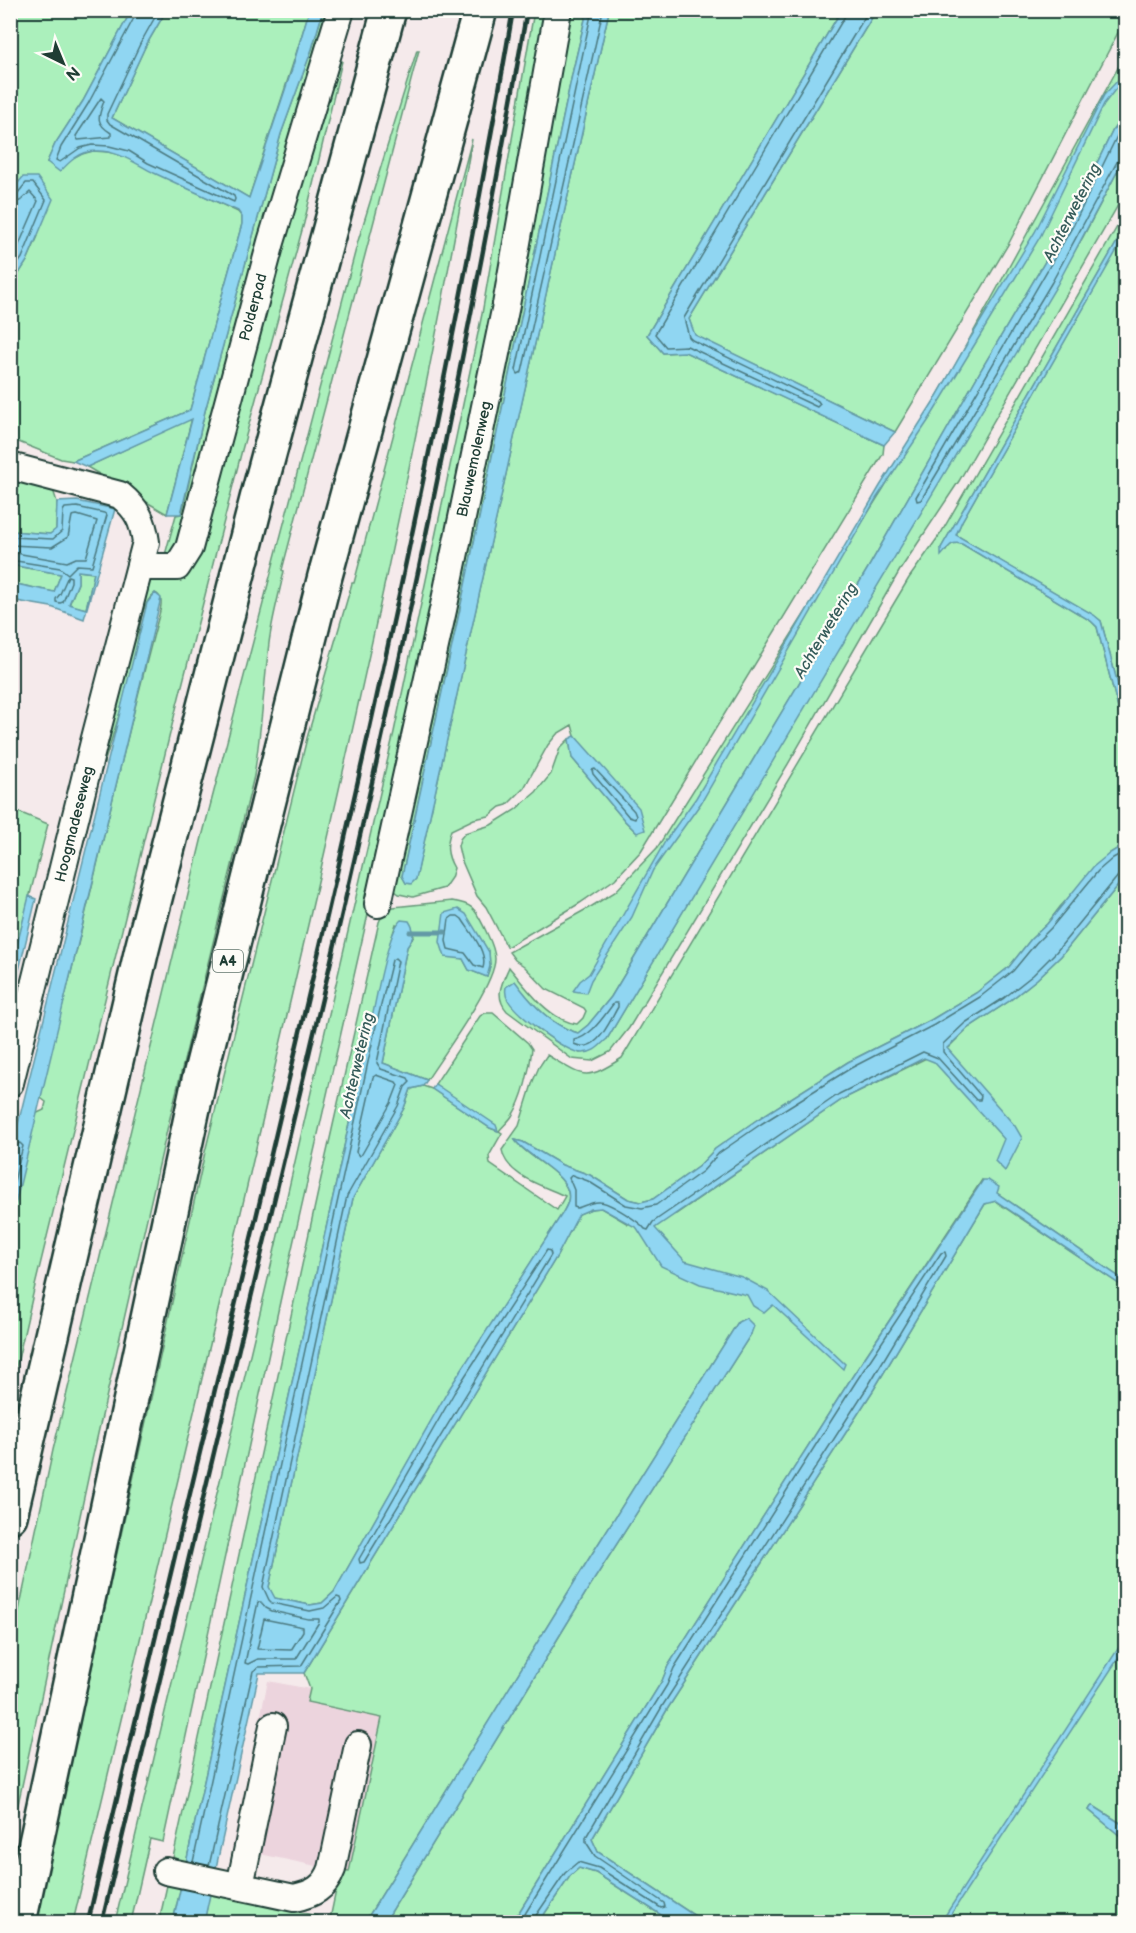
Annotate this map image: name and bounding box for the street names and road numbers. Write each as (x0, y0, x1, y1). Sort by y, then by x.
street label: Polderpad (235, 271, 272, 343)
street label: Blauwemolenweg (453, 399, 496, 519)
street label: Hoogmadeseweg (51, 764, 98, 884)
road number: A4 (213, 950, 243, 972)

